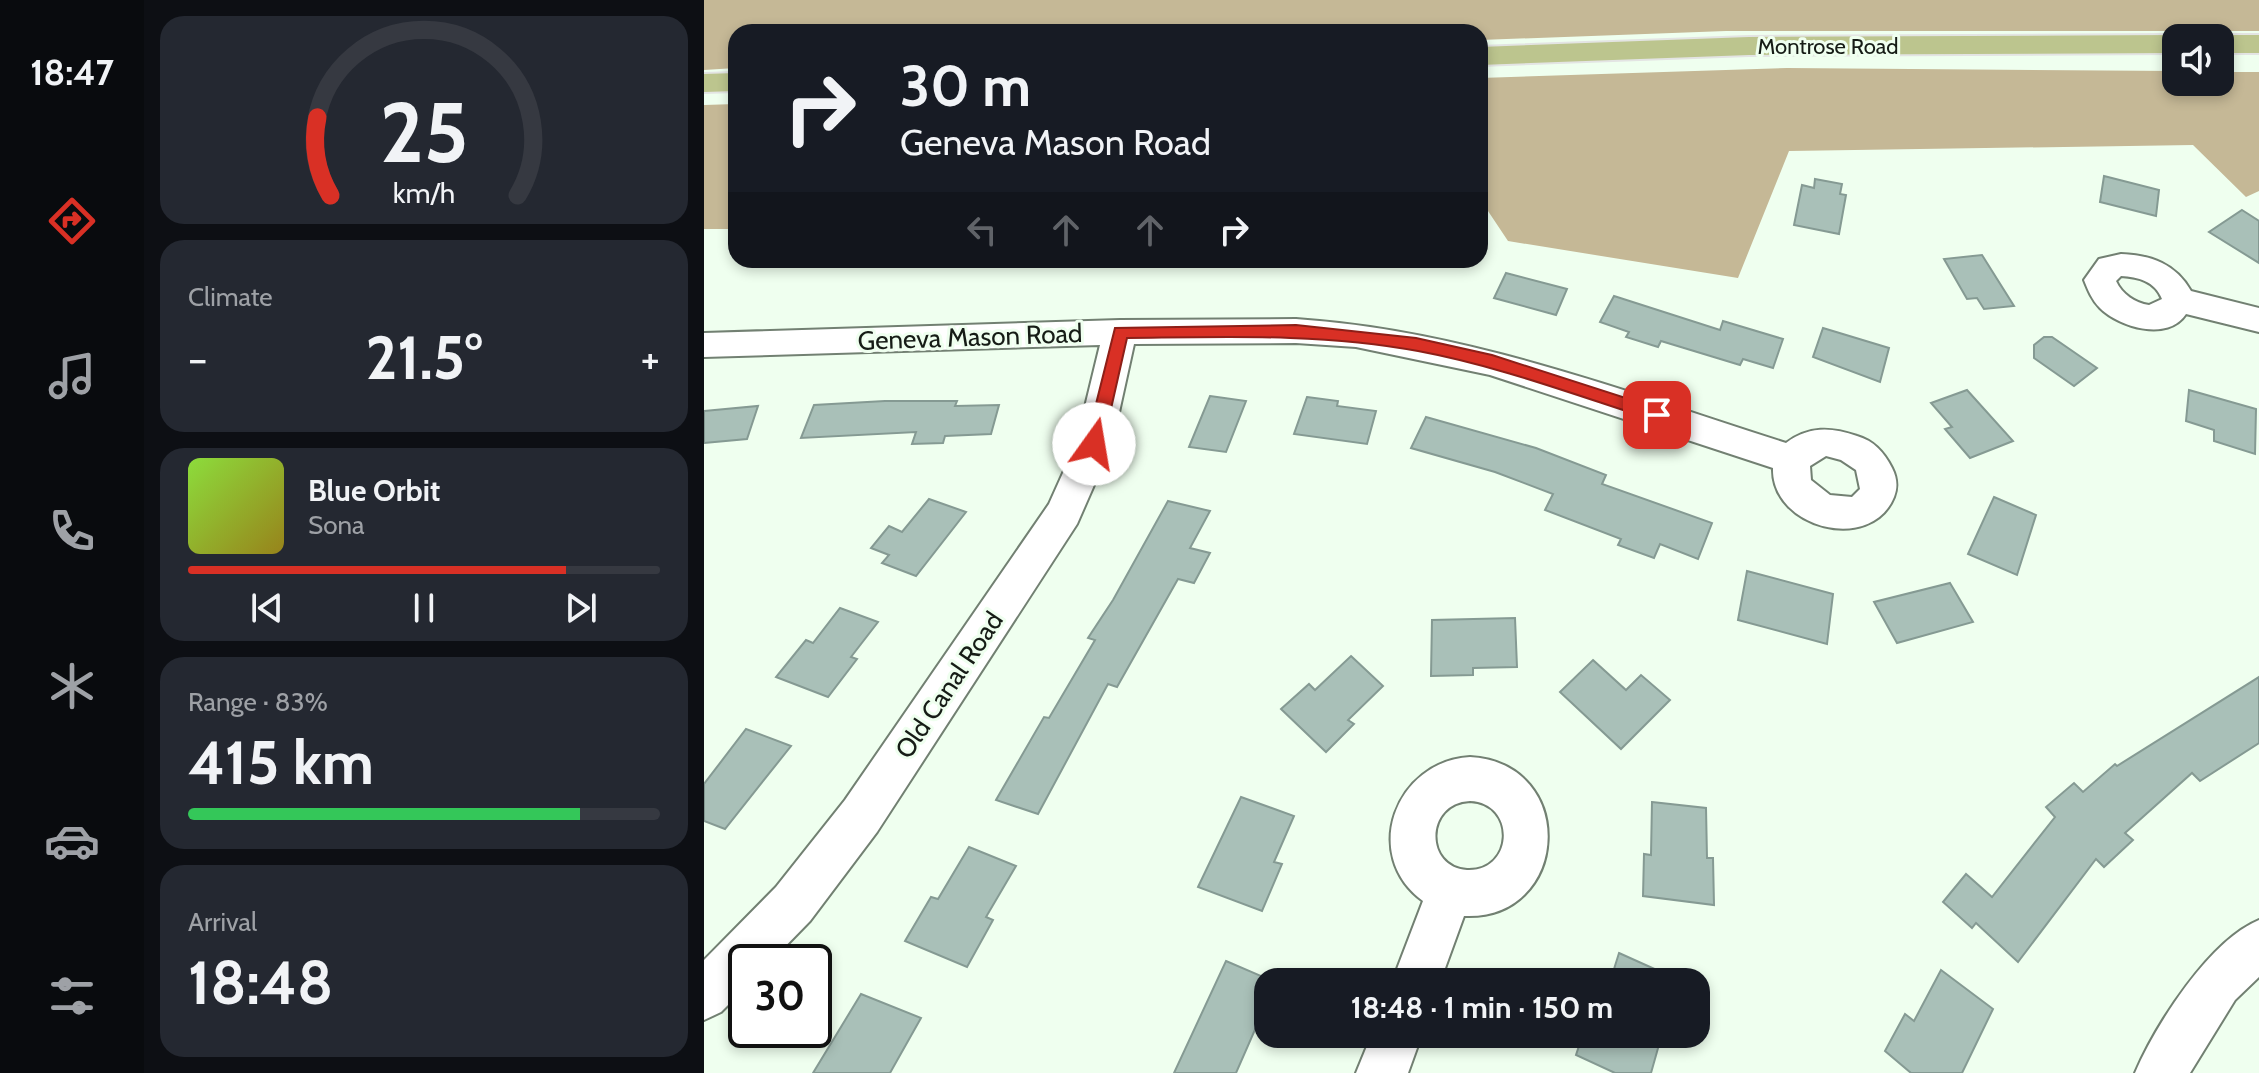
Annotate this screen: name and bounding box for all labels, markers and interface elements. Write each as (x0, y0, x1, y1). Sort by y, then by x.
map controls (2162, 24, 2234, 96)
button: sound (2162, 24, 2234, 96)
street label: Montrose Road (1757, 33, 1899, 60)
text: 18:47 (30, 50, 114, 94)
text: 30 m (900, 52, 1031, 120)
icon: right (768, 56, 872, 160)
text: 25 (380, 82, 468, 183)
text: Geneva Mason Road (900, 120, 1211, 164)
text: km/h (393, 175, 455, 210)
icon: directions (44, 193, 100, 249)
icon: left (960, 208, 1004, 252)
icon: ahead (1044, 208, 1088, 252)
icon: ahead (1128, 208, 1172, 252)
icon: right (1212, 208, 1256, 252)
text: Climate (188, 281, 273, 313)
street label: Geneva Mason Road (857, 317, 1083, 357)
text: 21.5° (366, 321, 482, 394)
text: − (188, 332, 207, 385)
text: + (641, 332, 660, 385)
icon: music (44, 348, 100, 404)
pin (1623, 381, 1691, 449)
icon: arrive (1635, 393, 1679, 437)
position arrow (1052, 402, 1136, 486)
text: Blue Orbit (308, 472, 440, 509)
icon: phone (44, 503, 100, 559)
text: Sona (308, 509, 365, 541)
icon: previous (245, 586, 289, 630)
icon: pause (402, 586, 446, 630)
icon: next (559, 586, 603, 630)
street label: Old Canal Road (888, 606, 1010, 764)
icon: climate (44, 658, 100, 714)
text: Range · 83% (188, 686, 328, 718)
text: 415 km (188, 726, 374, 799)
icon: car (44, 813, 100, 869)
text: Arrival (188, 906, 257, 938)
speed limit sign: 30 (728, 944, 832, 1048)
text: 18:48 (188, 946, 333, 1019)
icon: filters (44, 968, 100, 1024)
text: 18:48 · 1 min · 150 m (1351, 989, 1613, 1026)

